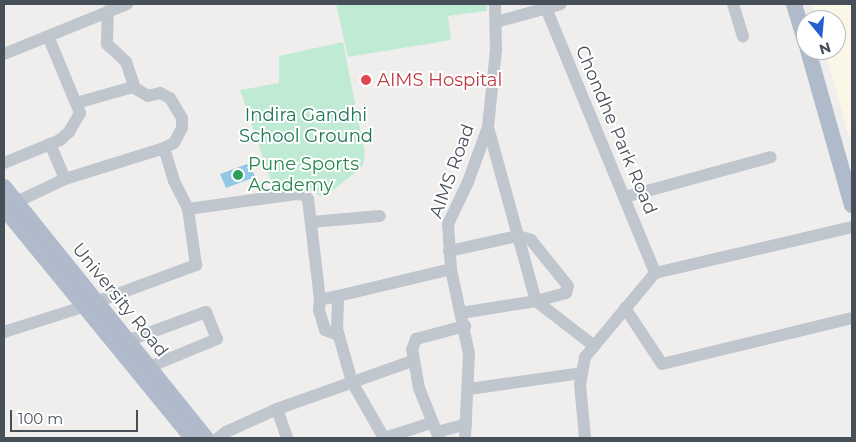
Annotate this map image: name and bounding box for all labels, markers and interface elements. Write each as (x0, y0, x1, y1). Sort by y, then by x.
north arrow (796, 10, 846, 60)
text: N (817, 38, 833, 59)
street label: Chondhe Park Road (571, 42, 661, 218)
place label: AIMS Hospital (377, 69, 502, 91)
marker: AIMS Hospital (359, 73, 373, 87)
park label: Indira Gandhi School Ground (239, 105, 373, 148)
street label: AIMS Road (425, 121, 479, 221)
place label: Pune Sports Academy (248, 154, 359, 196)
marker: Pune Sports Academy (232, 169, 244, 181)
street label: University Road (67, 239, 173, 361)
scale bar (12, 400, 140, 432)
text: 100 m (18, 409, 63, 428)

